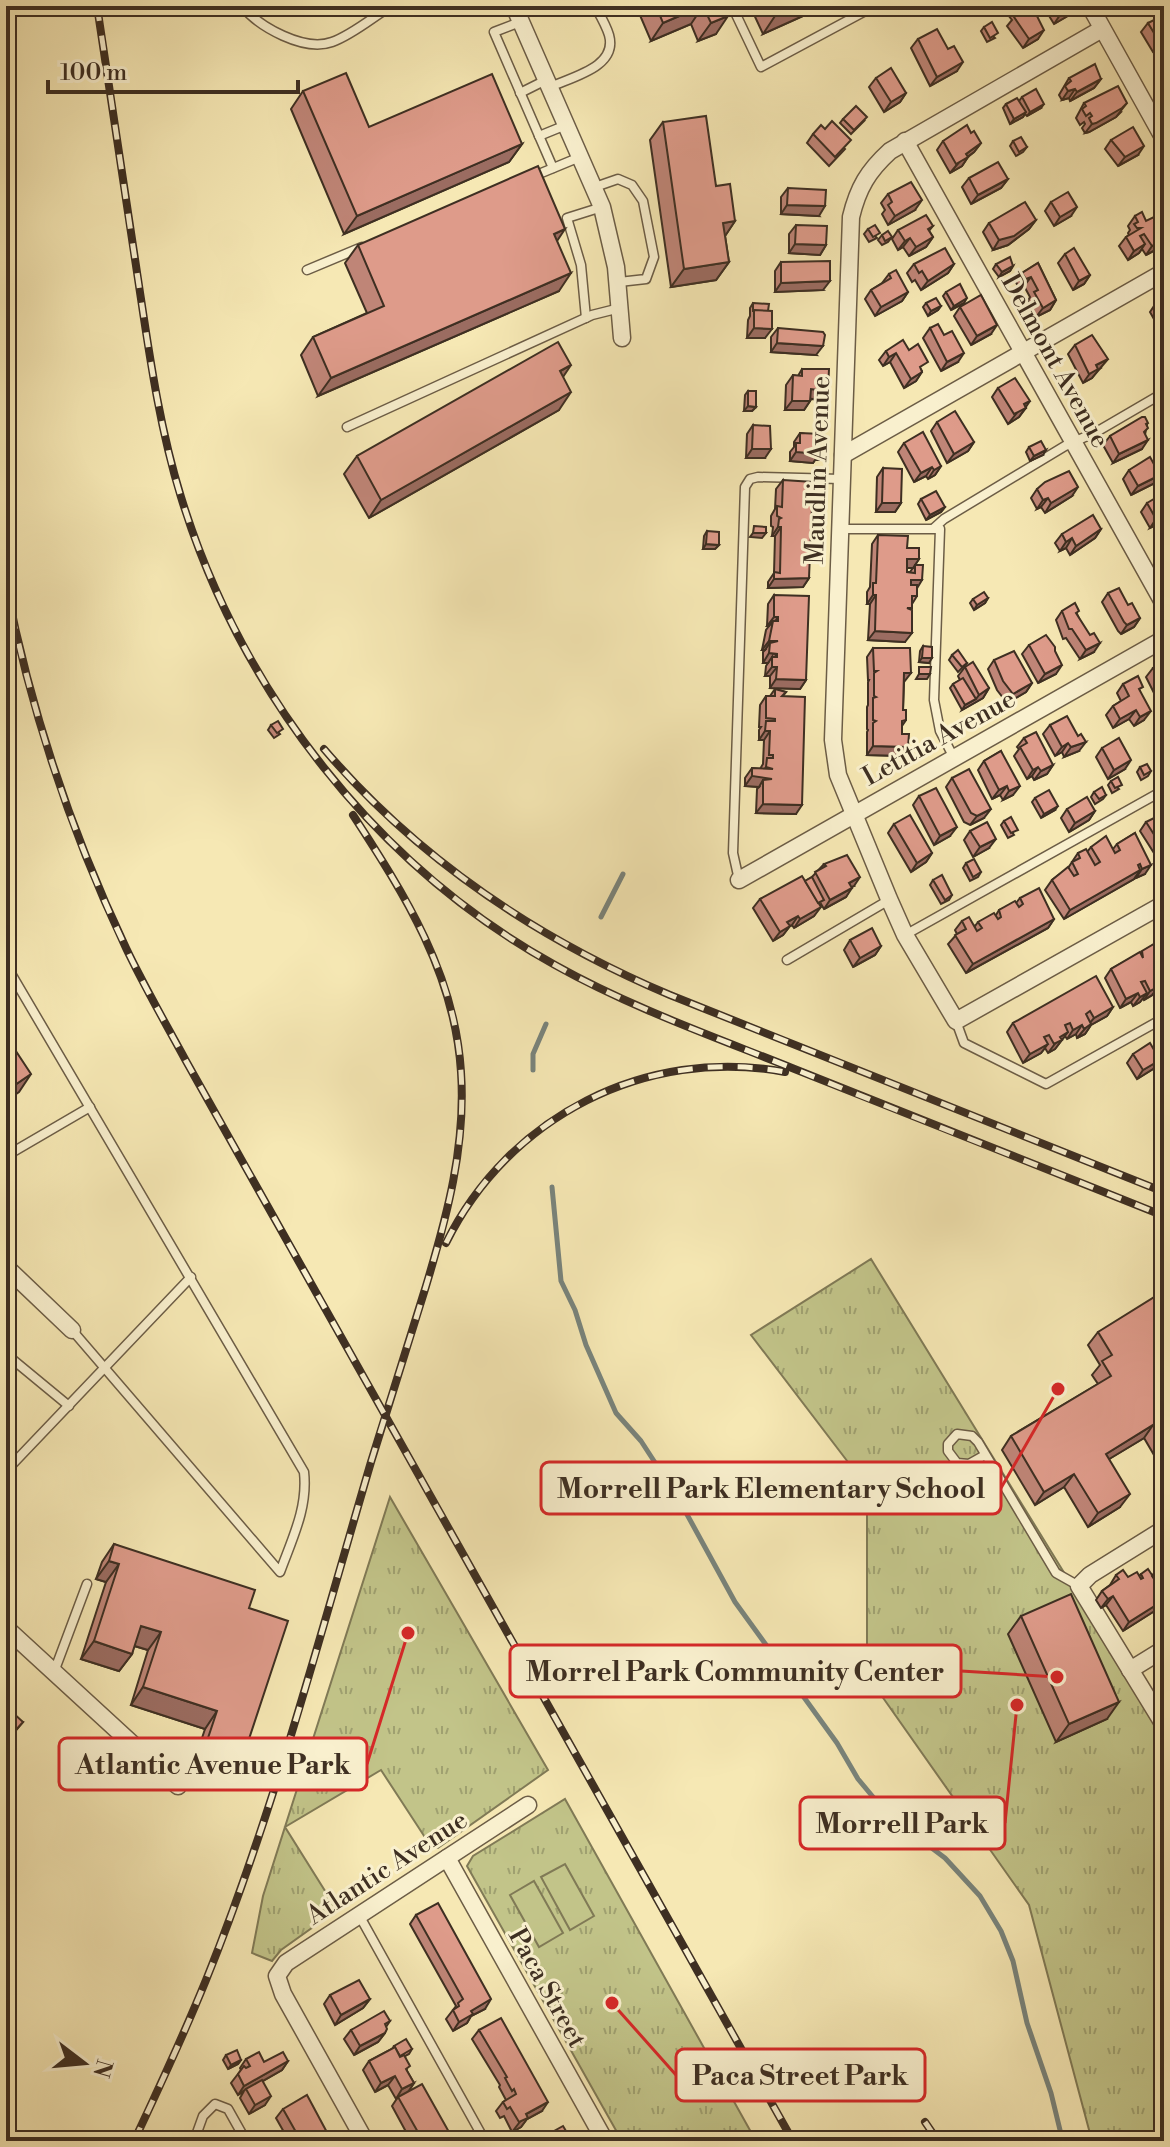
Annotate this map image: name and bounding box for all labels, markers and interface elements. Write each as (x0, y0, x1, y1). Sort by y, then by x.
scale bar (48, 44, 298, 94)
text: 100 m (60, 58, 127, 88)
street label: Delmont Avenue (994, 268, 1116, 454)
street label: Maudlin Avenue (799, 375, 837, 565)
street label: Letitia Avenue (857, 683, 1021, 793)
callout: Morrell Park Elementary School (541, 1462, 1001, 1514)
text: Morrell Park Elementary School (557, 1472, 985, 1507)
callout: Morrel Park Community Center (510, 1645, 961, 1697)
text: Morrel Park Community Center (526, 1655, 944, 1690)
callout: Atlantic Avenue Park (59, 1738, 367, 1790)
text: Atlantic Avenue Park (74, 1748, 352, 1783)
callout: Morrell Park (800, 1797, 1005, 1849)
street label: Atlantic Avenue (300, 1804, 474, 1933)
text: Morrell Park (815, 1807, 989, 1842)
street label: Paca Street (501, 1923, 593, 2053)
north arrow (44, 2023, 124, 2103)
callout: Paca Street Park (676, 2049, 925, 2101)
text: N (86, 2056, 117, 2081)
text: Paca Street Park (692, 2059, 909, 2094)

